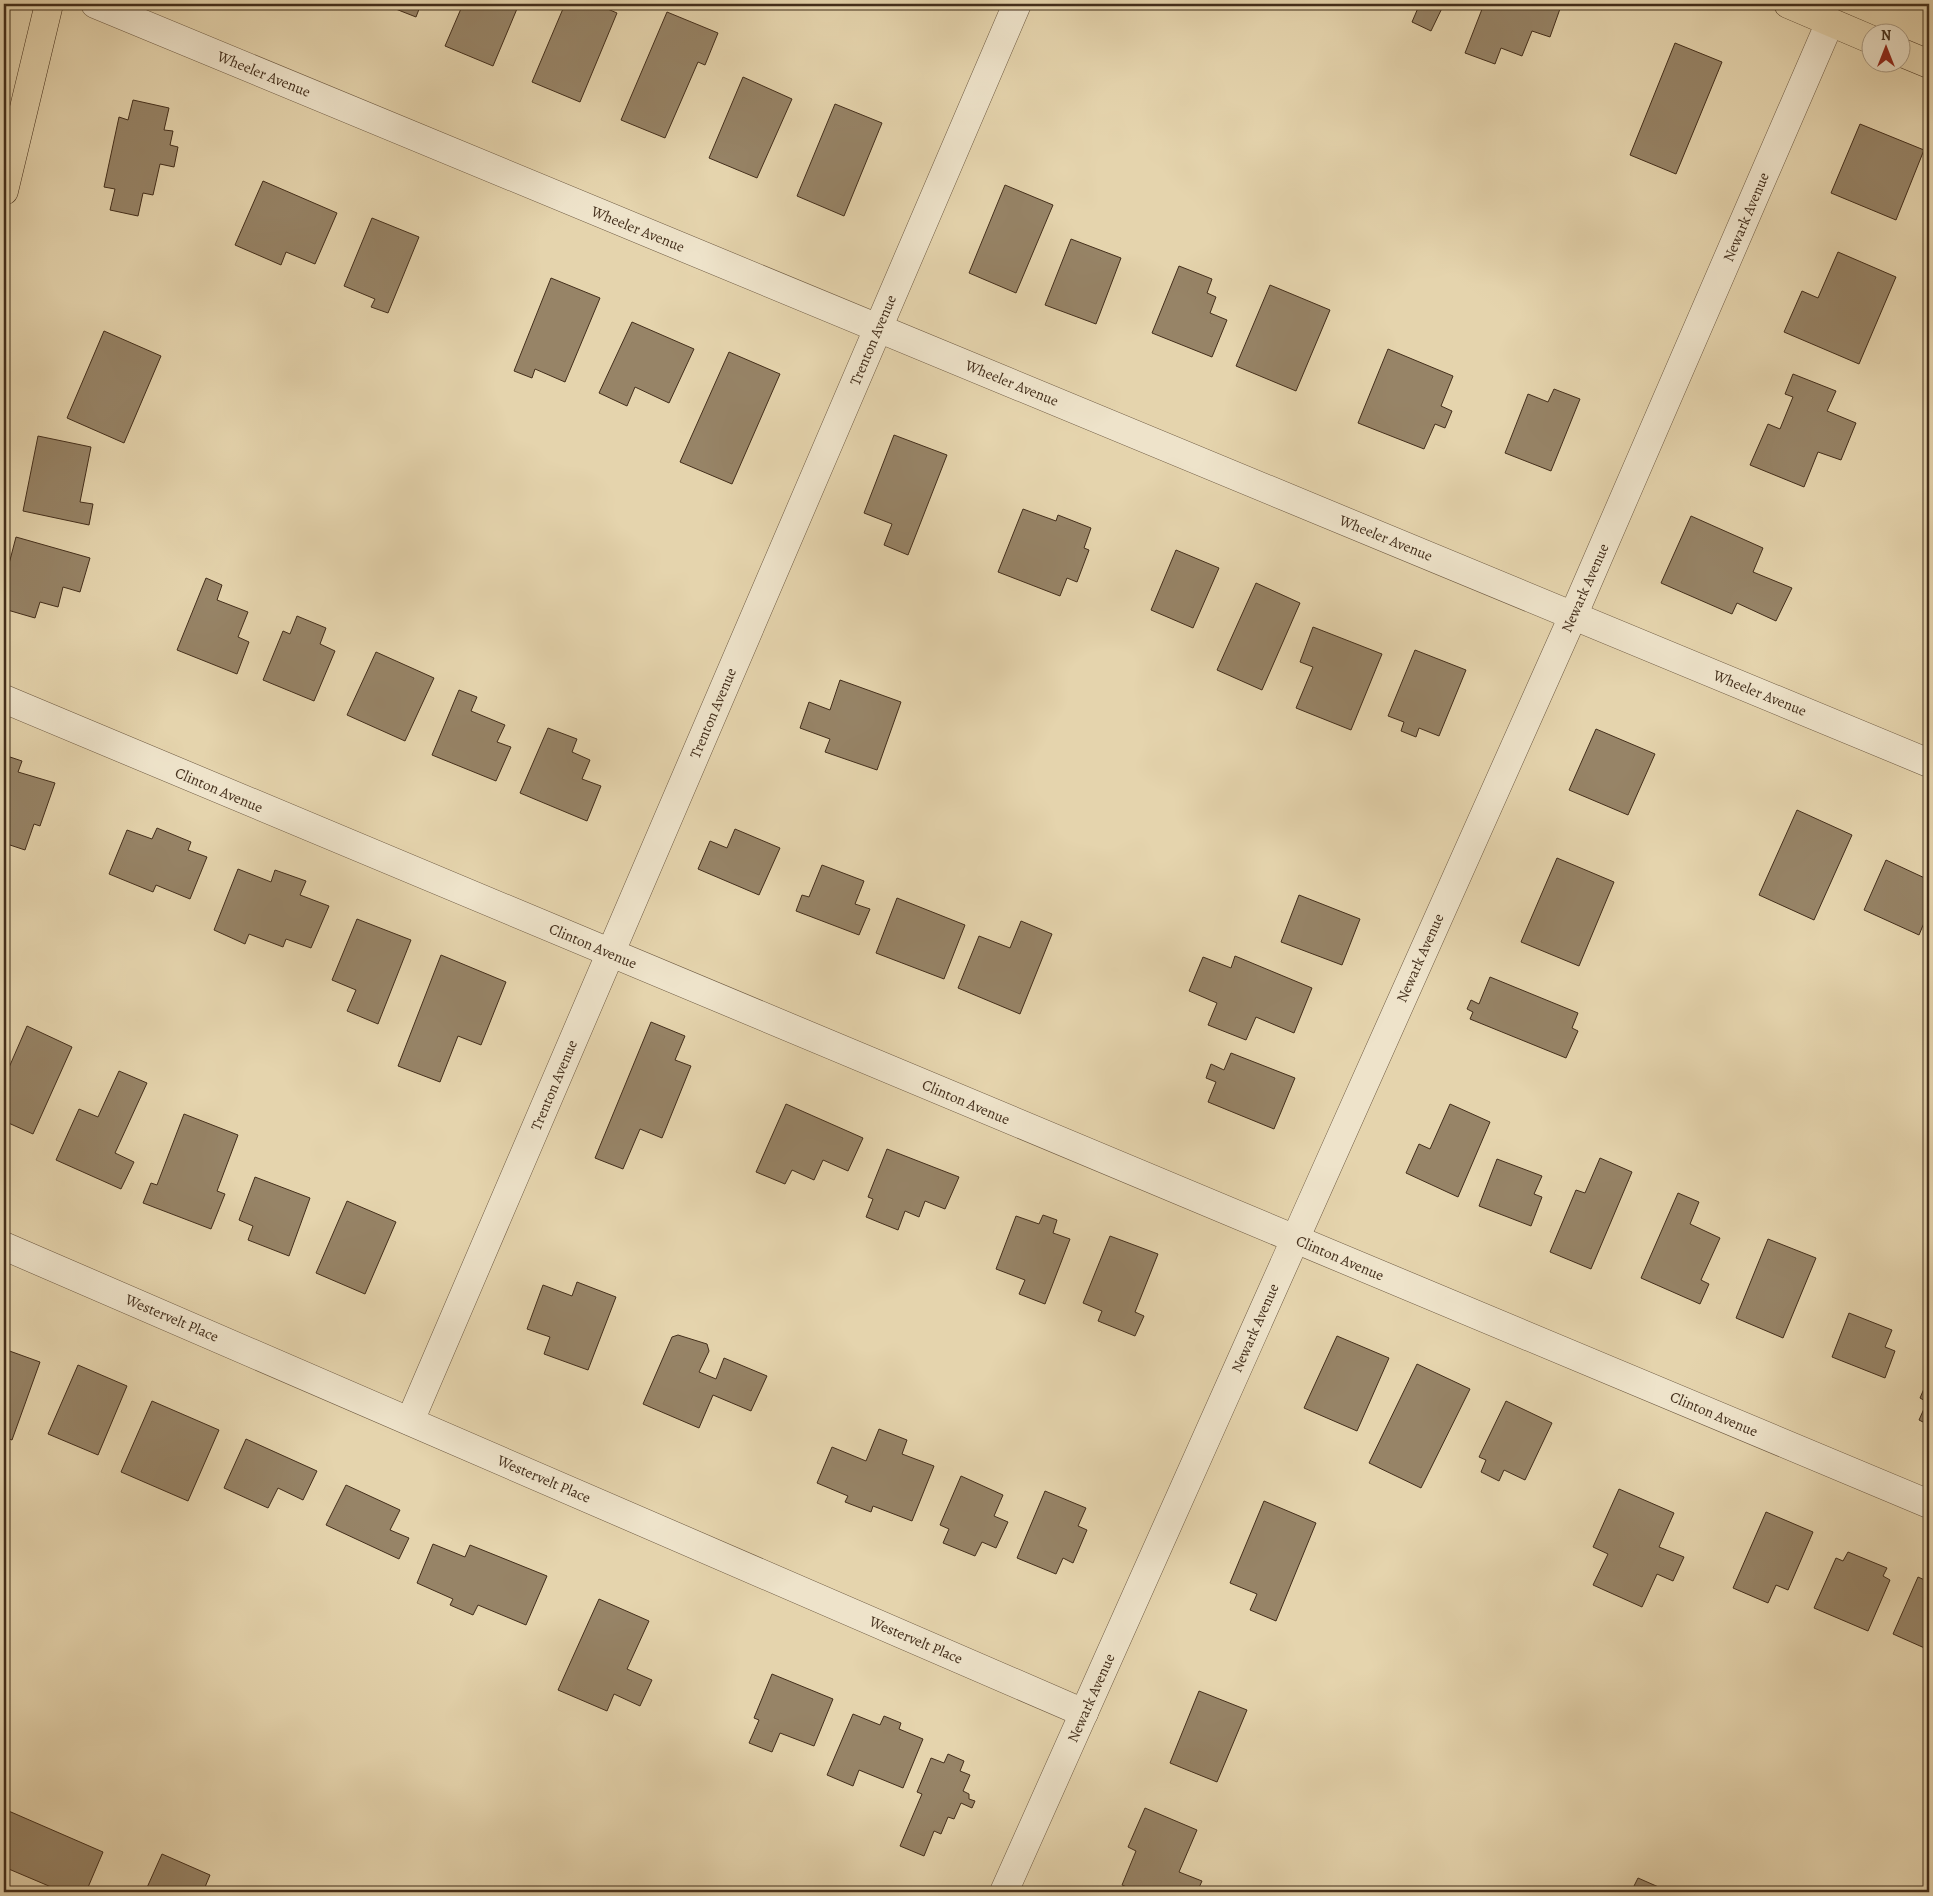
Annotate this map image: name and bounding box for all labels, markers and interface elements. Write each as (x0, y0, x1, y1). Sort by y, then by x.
north arrow (1860, 22, 1910, 72)
text: N (1881, 26, 1891, 45)
street label: Wheeler Avenue (213, 46, 314, 102)
street label: Newark Avenue (1718, 169, 1774, 265)
street label: Wheeler Avenue (587, 201, 688, 257)
street label: Trenton Avenue (845, 291, 901, 388)
street label: Wheeler Avenue (961, 355, 1062, 411)
street label: Wheeler Avenue (1335, 510, 1436, 566)
street label: Newark Avenue (1556, 540, 1614, 636)
street label: Trenton Avenue (685, 664, 741, 761)
street label: Wheeler Avenue (1709, 665, 1810, 721)
street label: Clinton Avenue (172, 762, 266, 818)
street label: Newark Avenue (1391, 910, 1449, 1006)
street label: Clinton Avenue (546, 918, 640, 974)
street label: Trenton Avenue (526, 1036, 582, 1133)
street label: Clinton Avenue (919, 1074, 1013, 1130)
street label: Clinton Avenue (1293, 1230, 1387, 1286)
street label: Newark Avenue (1226, 1280, 1284, 1376)
street label: Westervelt Place (121, 1289, 222, 1347)
street label: Clinton Avenue (1667, 1386, 1761, 1442)
street label: Westervelt Place (493, 1450, 594, 1508)
street label: Westervelt Place (865, 1611, 966, 1669)
street label: Newark Avenue (1062, 1650, 1120, 1746)

